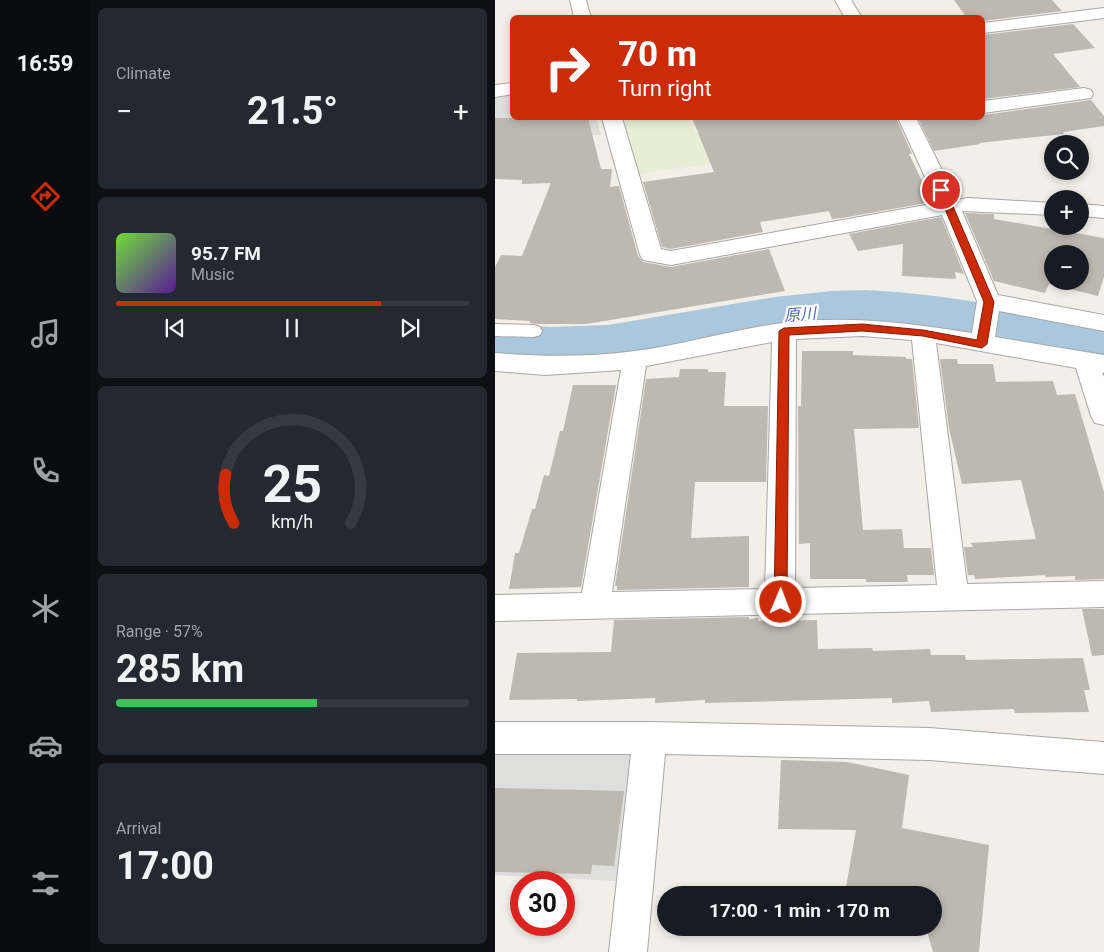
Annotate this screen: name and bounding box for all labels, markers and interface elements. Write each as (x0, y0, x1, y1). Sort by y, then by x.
text: 70 m (618, 34, 697, 75)
icon: right (535, 35, 600, 100)
text: 16:59 (17, 51, 73, 76)
text: Climate (116, 64, 171, 83)
text: Turn right (618, 76, 712, 101)
text: 21.5° (247, 89, 338, 133)
text: − (116, 95, 132, 128)
text: + (453, 95, 469, 128)
map controls (1044, 135, 1089, 290)
button: search (1044, 135, 1089, 180)
pin (920, 169, 962, 211)
icon: arrive (927, 176, 955, 204)
icon: directions (28, 179, 63, 214)
button: + (1044, 190, 1089, 235)
text: 95.7 FM (191, 242, 261, 265)
button: − (1044, 245, 1089, 290)
text: Music (191, 265, 234, 284)
water label: 原川 (783, 303, 819, 325)
icon: previous (161, 314, 189, 342)
icon: pause (278, 314, 306, 342)
icon: next (396, 314, 424, 342)
icon: music (28, 316, 63, 351)
icon: phone (28, 453, 63, 488)
text: 25 (263, 454, 322, 515)
text: km/h (272, 511, 313, 532)
position arrow (754, 575, 806, 627)
icon: climate (28, 591, 63, 626)
text: Range · 57% (116, 622, 203, 641)
text: 285 km (116, 647, 244, 691)
icon: car (28, 728, 63, 763)
text: Arrival (116, 819, 161, 838)
text: 17:00 (116, 844, 214, 888)
icon: filters (28, 866, 63, 901)
speed limit sign: 30 (510, 871, 575, 936)
text: 17:00 · 1 min · 170 m (709, 899, 890, 922)

